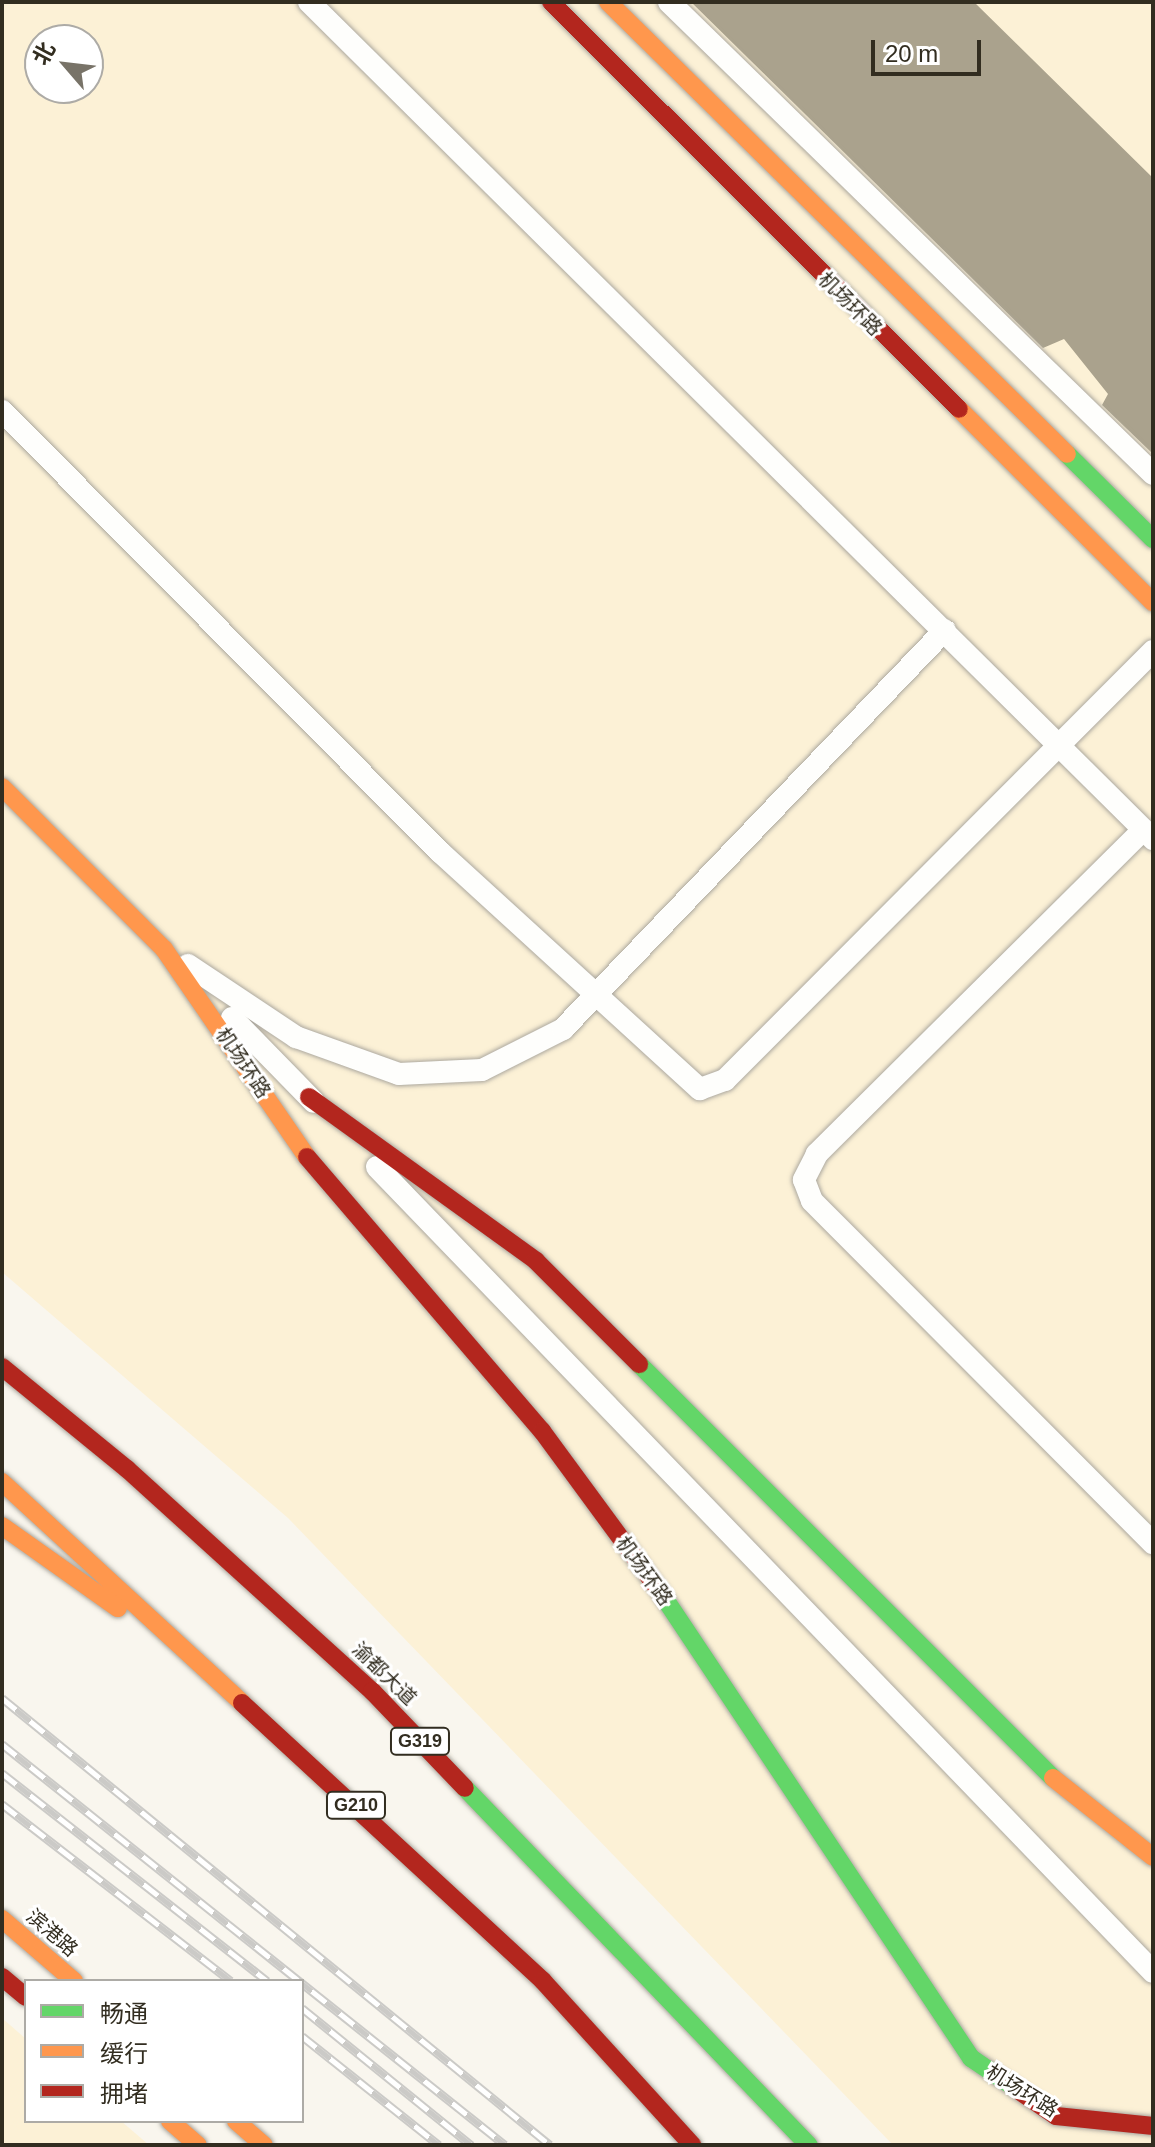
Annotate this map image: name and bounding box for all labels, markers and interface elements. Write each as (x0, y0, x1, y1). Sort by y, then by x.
north arrow (24, 24, 104, 104)
scale bar (875, 24, 985, 74)
text: 北 (28, 38, 60, 69)
text: 20 m (885, 40, 938, 67)
street label: 机场环路 (813, 267, 887, 341)
street label: 机场环路 (211, 1023, 275, 1103)
street label: 机场环路 (611, 1532, 677, 1610)
street label: 渝都大道 (347, 1638, 421, 1710)
road number: G319 (388, 1727, 452, 1755)
road number: G210 (324, 1791, 388, 1819)
street label: 滨港路 (21, 1904, 83, 1962)
legend (24, 1979, 304, 2123)
text: 畅通 (100, 2000, 148, 2027)
text: 缓行 (100, 2040, 148, 2067)
street label: 机场环路 (982, 2060, 1062, 2122)
text: 拥堵 (100, 2080, 148, 2107)

